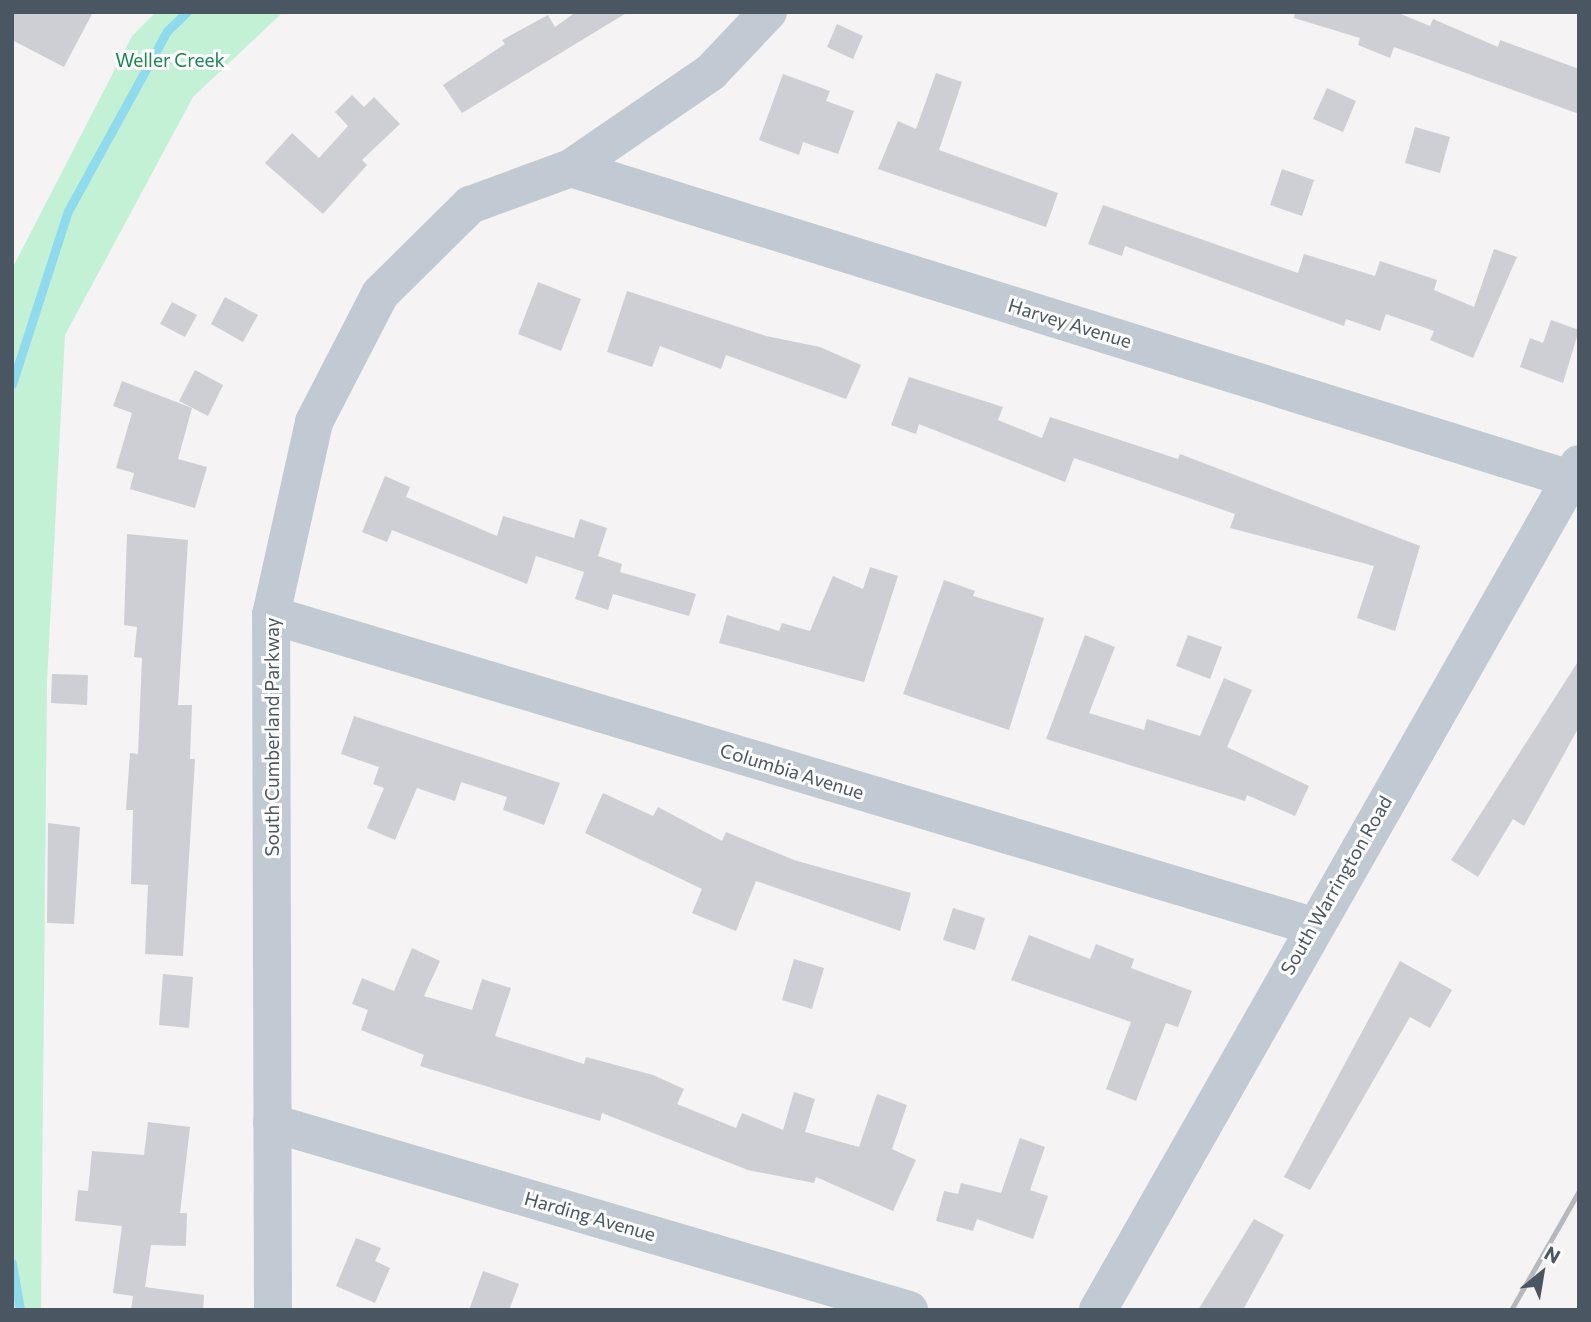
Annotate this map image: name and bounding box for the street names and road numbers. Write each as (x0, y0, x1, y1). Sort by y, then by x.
street label: Harvey Avenue (1006, 293, 1134, 353)
street label: South Cumberland Parkway (261, 617, 283, 857)
street label: Columbia Avenue (717, 738, 867, 804)
street label: South Warrington Road (1275, 791, 1397, 979)
street label: Harding Avenue (522, 1186, 658, 1246)

